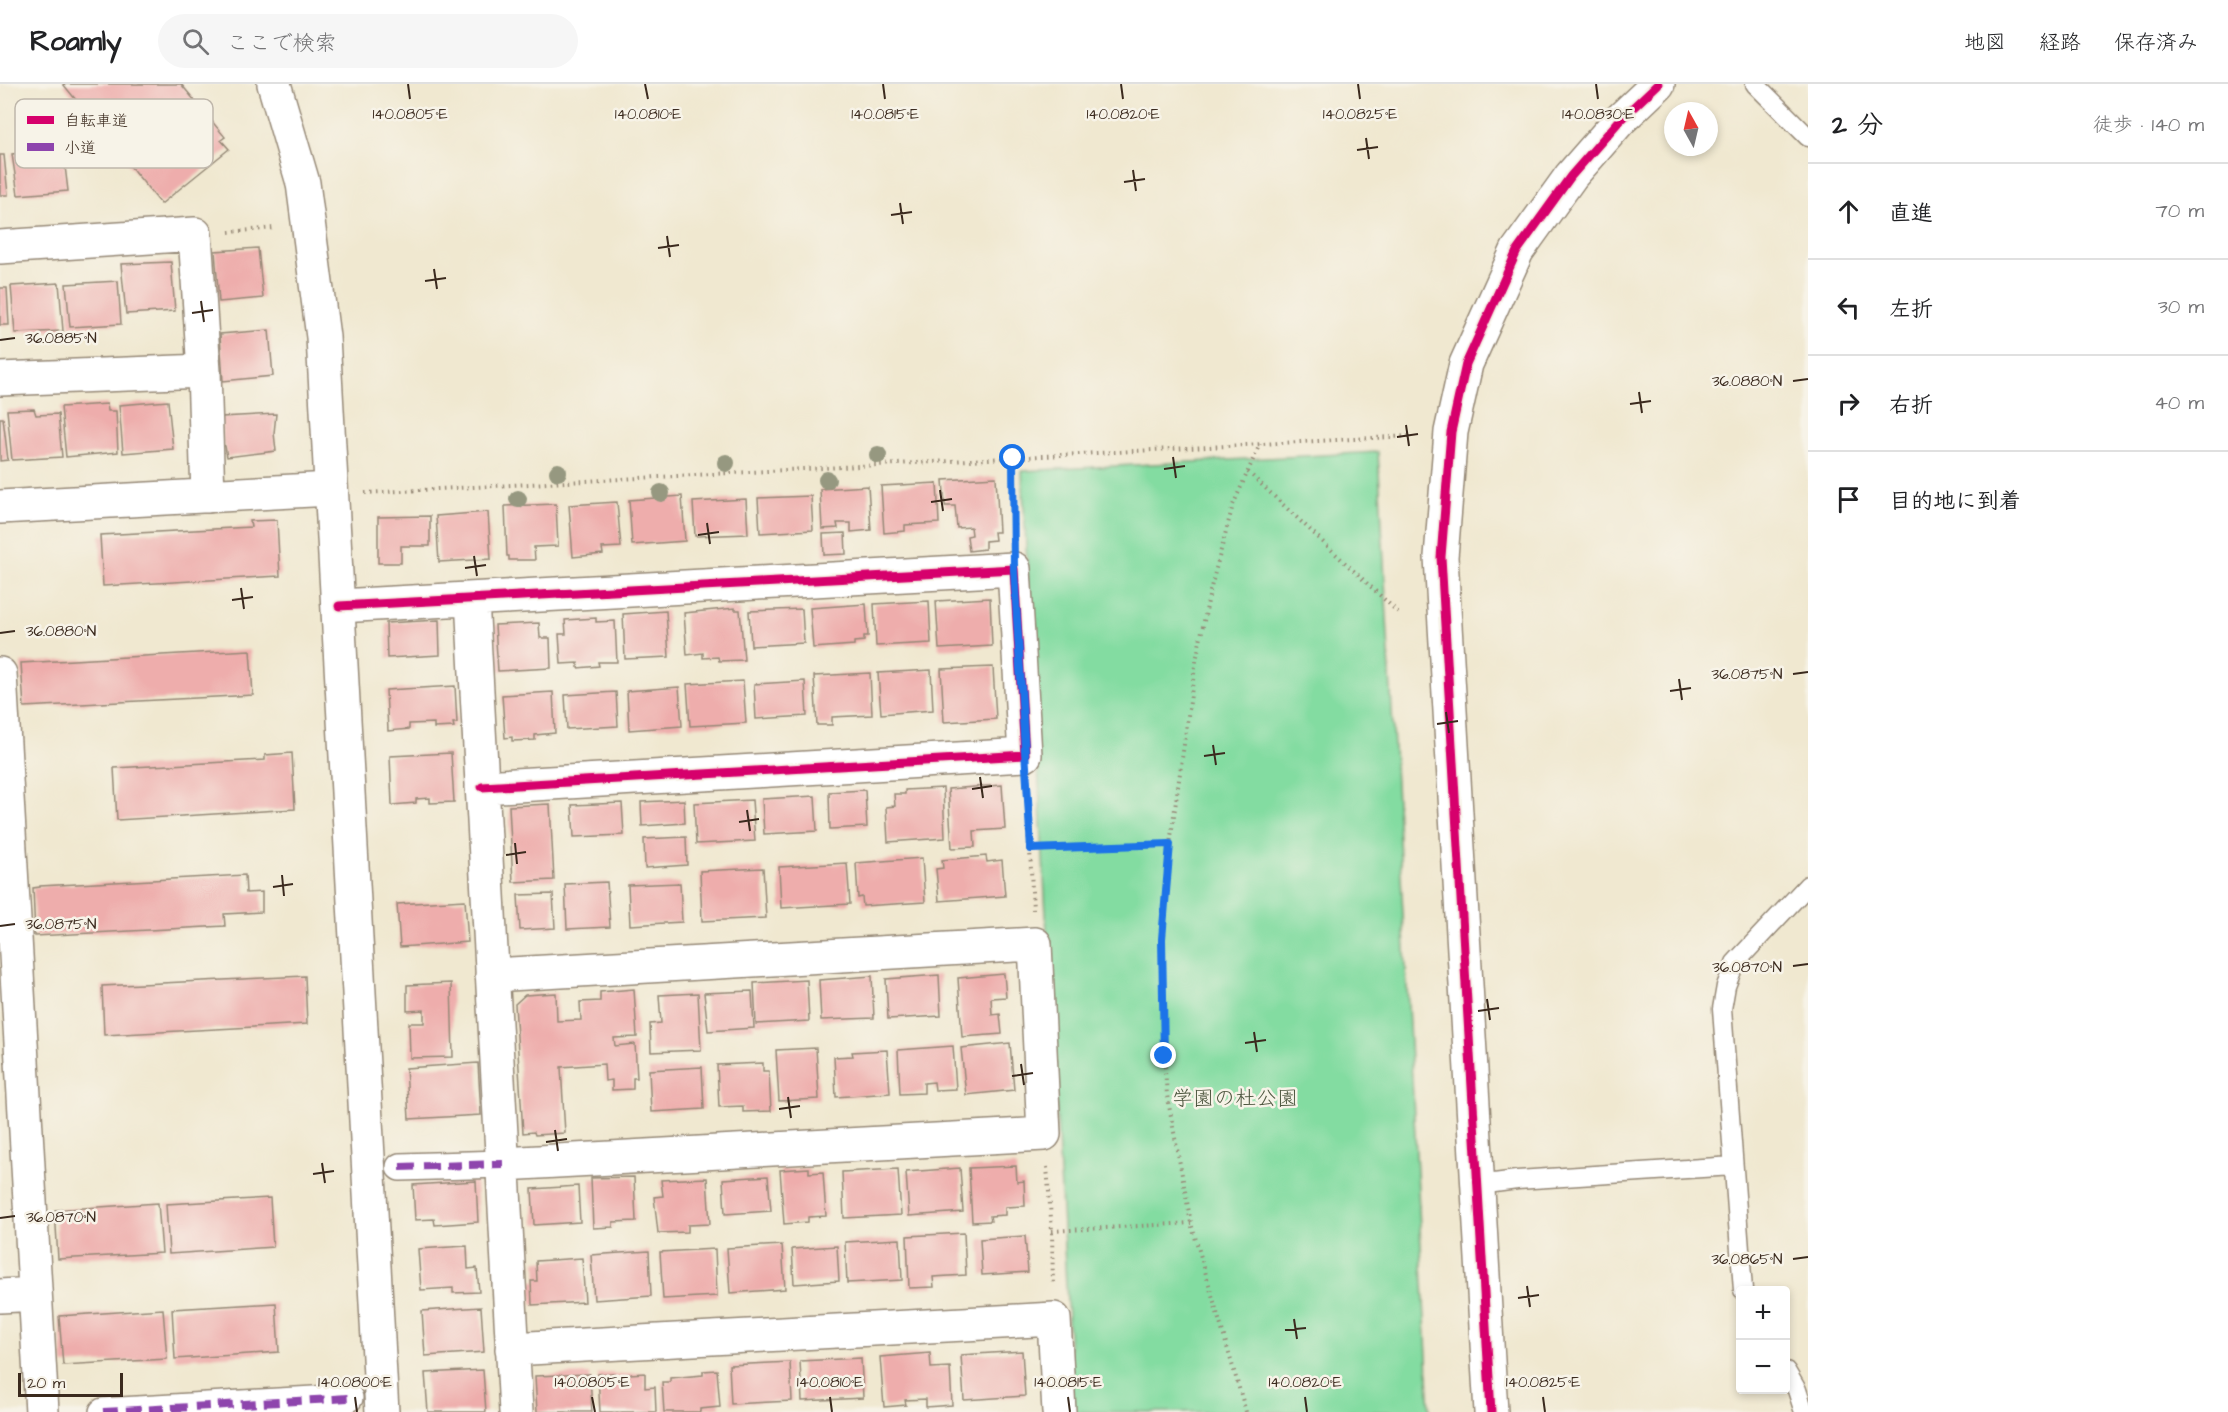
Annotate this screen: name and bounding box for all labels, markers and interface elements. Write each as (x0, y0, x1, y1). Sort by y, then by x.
search box (158, 14, 578, 68)
text: Roamly (30, 22, 122, 61)
icon: search (179, 25, 212, 58)
text: ここで検索 (227, 28, 337, 59)
text: 地図 (1964, 28, 2006, 57)
text: 経路 (2039, 28, 2081, 57)
text: 保存済み (2114, 28, 2198, 57)
legend (15, 99, 213, 168)
north arrow (1664, 102, 1718, 156)
text: 140.0805°E (372, 104, 448, 125)
text: 140.0810°E (615, 104, 681, 125)
text: 140.0815°E (851, 104, 919, 125)
text: 140.0820°E (1086, 104, 1160, 125)
text: 140.0825°E (1323, 104, 1397, 125)
text: 140.0830°E (1562, 104, 1634, 125)
text: 2 分 (1832, 107, 1883, 143)
text: 自転車道 (64, 110, 128, 132)
text: 徒歩 · 140 m (2093, 111, 2204, 139)
text: 小道 (64, 137, 96, 159)
icon: ahead (1832, 195, 1865, 228)
text: 70 m (2156, 197, 2204, 225)
text: 直進 (1889, 198, 1933, 229)
icon: left (1832, 291, 1865, 324)
text: 30 m (2158, 293, 2204, 321)
text: 左折 (1889, 294, 1933, 325)
text: 36.0885°N (25, 328, 97, 349)
text: 36.0880°N (1712, 371, 1782, 392)
icon: right (1832, 387, 1865, 420)
text: 40 m (2154, 389, 2204, 417)
text: 右折 (1889, 390, 1933, 421)
route start (999, 444, 1025, 470)
icon: arrive (1832, 483, 1865, 516)
text: 目的地に到着 (1889, 486, 2021, 517)
text: 36.0880°N (26, 621, 96, 642)
text: 36.0875°N (1712, 664, 1782, 685)
text: 36.0875°N (26, 914, 96, 935)
text: 36.0870°N (1712, 957, 1782, 978)
route end (1150, 1042, 1176, 1068)
park label: 学園の杜公園 (1172, 1084, 1298, 1113)
text: 36.0870°N (26, 1207, 96, 1228)
text: 36.0865°N (1711, 1249, 1783, 1270)
map controls (1736, 1286, 1790, 1394)
button: + (1736, 1286, 1790, 1340)
button: − (1736, 1340, 1790, 1394)
scale bar (18, 1370, 123, 1398)
text: 20 m (27, 1372, 65, 1394)
text: 140.0800°E (318, 1372, 392, 1393)
text: 140.0805°E (554, 1372, 630, 1393)
text: 140.0810°E (797, 1372, 863, 1393)
text: 140.0815°E (1034, 1372, 1102, 1393)
text: 140.0820°E (1268, 1372, 1342, 1393)
text: 140.0825°E (1506, 1372, 1580, 1393)

